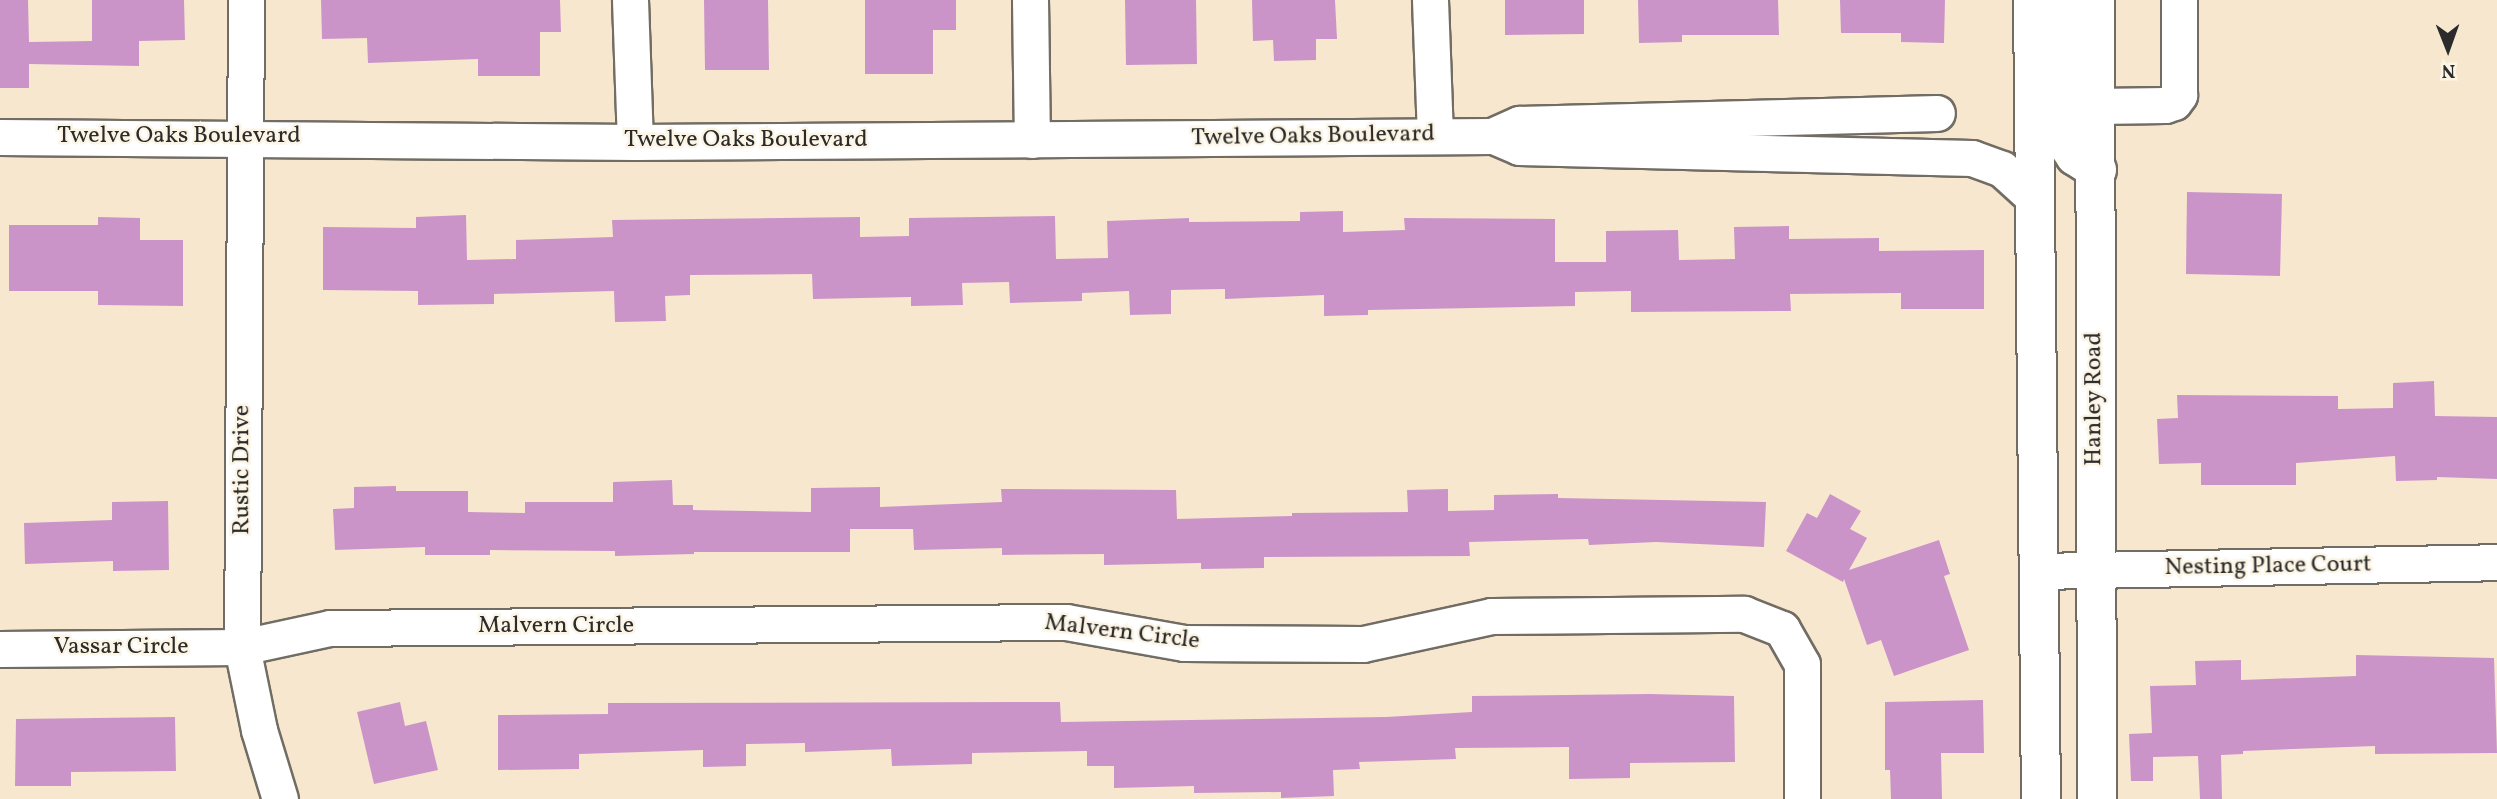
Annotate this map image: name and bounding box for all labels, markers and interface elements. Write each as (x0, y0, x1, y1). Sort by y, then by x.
north arrow (2413, 14, 2483, 84)
text: N (2441, 57, 2455, 83)
street label: Twelve Oaks Boulevard (1191, 120, 1435, 154)
street label: Twelve Oaks Boulevard (57, 123, 301, 151)
street label: Twelve Oaks Boulevard (624, 127, 868, 155)
street label: Hanley Road (2081, 332, 2109, 466)
street label: Rustic Drive (229, 405, 257, 535)
street label: Nesting Place Court (2164, 551, 2372, 583)
street label: Malvern Circle (1043, 609, 1201, 657)
street label: Malvern Circle (478, 613, 634, 641)
street label: Vassar Circle (53, 634, 189, 662)

